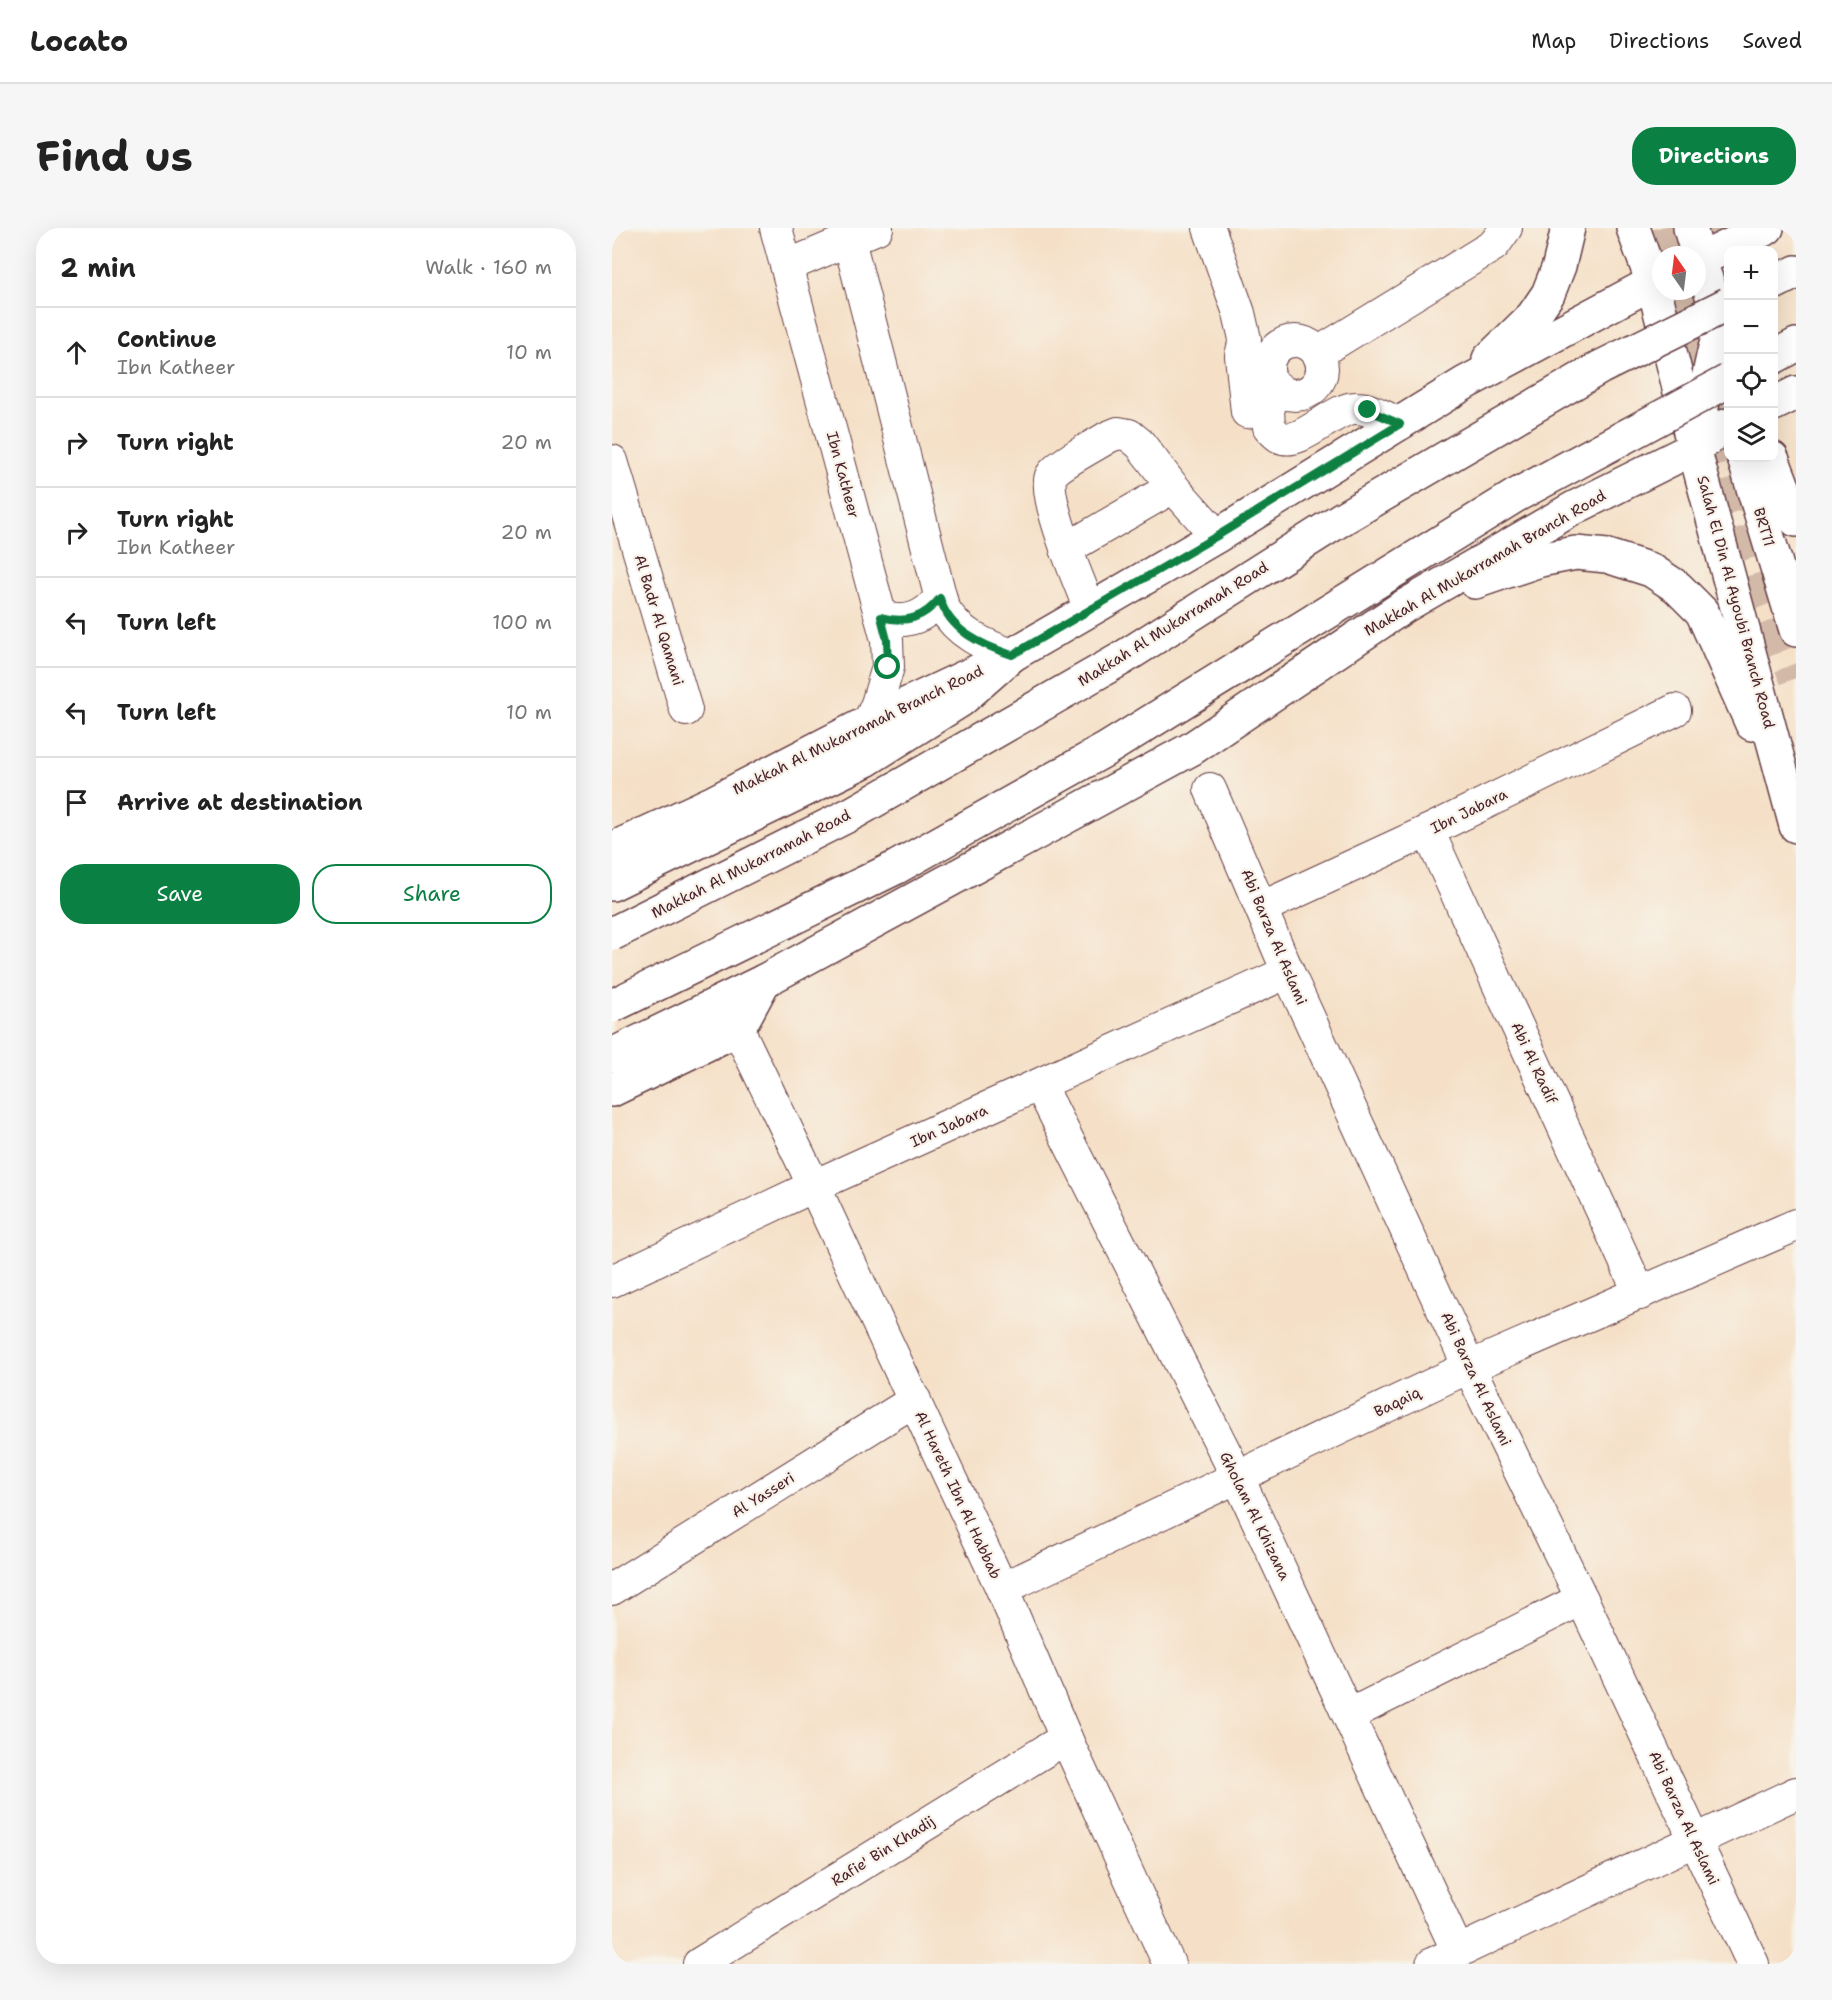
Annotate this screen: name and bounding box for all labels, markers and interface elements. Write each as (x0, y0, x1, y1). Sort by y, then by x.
text: Locato (30, 22, 128, 60)
text: Map (1531, 27, 1576, 55)
text: Directions (1609, 27, 1709, 55)
text: Saved (1742, 27, 1802, 55)
button: Directions (1632, 127, 1796, 185)
text: Find us (36, 128, 193, 184)
north arrow (1652, 246, 1706, 300)
map controls (1724, 246, 1778, 462)
button: + (1724, 246, 1778, 300)
text: 2 min (60, 250, 136, 285)
text: Walk · 160 m (425, 254, 552, 280)
button: − (1724, 300, 1778, 354)
text: Continue (117, 325, 217, 354)
icon: ahead (60, 336, 93, 369)
text: 10 m (506, 339, 552, 365)
text: Ibn Katheer (117, 354, 236, 380)
button: locate (1724, 354, 1778, 408)
route end (1354, 396, 1380, 422)
button: layers (1724, 408, 1778, 462)
icon: right (60, 426, 93, 459)
text: Turn right (117, 428, 234, 457)
text: 20 m (501, 429, 552, 455)
street label: Ibn Katheer (822, 429, 864, 521)
street label: Salah El Din Al Ayoubi Branch Road (1693, 473, 1780, 731)
street label: Makkah Al Mukarramah Branch Road (1360, 485, 1610, 641)
text: Turn right (117, 505, 234, 534)
street label: BRT11 (1749, 505, 1779, 549)
icon: right (60, 516, 93, 549)
text: 20 m (501, 519, 552, 545)
text: Ibn Katheer (117, 534, 236, 560)
street label: Al Badr Al Qamani (630, 552, 688, 688)
street label: Makkah Al Mukarramah Road (1074, 557, 1272, 691)
icon: left (60, 606, 93, 639)
text: Turn left (117, 608, 216, 637)
text: 100 m (492, 609, 552, 635)
route start (874, 653, 900, 679)
street label: Makkah Al Mukarramah Branch Road (730, 660, 987, 800)
icon: left (60, 696, 93, 729)
text: Turn left (117, 698, 216, 727)
text: 10 m (506, 699, 552, 725)
street label: Ibn Jabara (1427, 784, 1511, 838)
icon: arrive (60, 786, 93, 819)
text: Arrive at destination (117, 788, 363, 817)
street label: Makkah Al Mukarramah Road (648, 805, 854, 923)
button: Save (60, 864, 300, 924)
button: Share (312, 864, 552, 924)
street label: Abi Barza Al Aslami (1236, 866, 1312, 1008)
street label: Abi Al Radif (1506, 1019, 1562, 1107)
street label: Ibn Jabara (907, 1100, 991, 1152)
street label: Abi Barza Al Aslami (1436, 1309, 1516, 1449)
street label: Baqaiq (1371, 1382, 1424, 1422)
street label: Al Hareth Ibn Al Habbab (910, 1408, 1006, 1582)
street label: Gholam Al Khizana (1215, 1448, 1295, 1584)
street label: Al Yasseri (728, 1468, 798, 1522)
street label: Abi Barza Al Aslami (1644, 1748, 1724, 1888)
street label: Rafie' Bin Khadij (827, 1811, 939, 1891)

